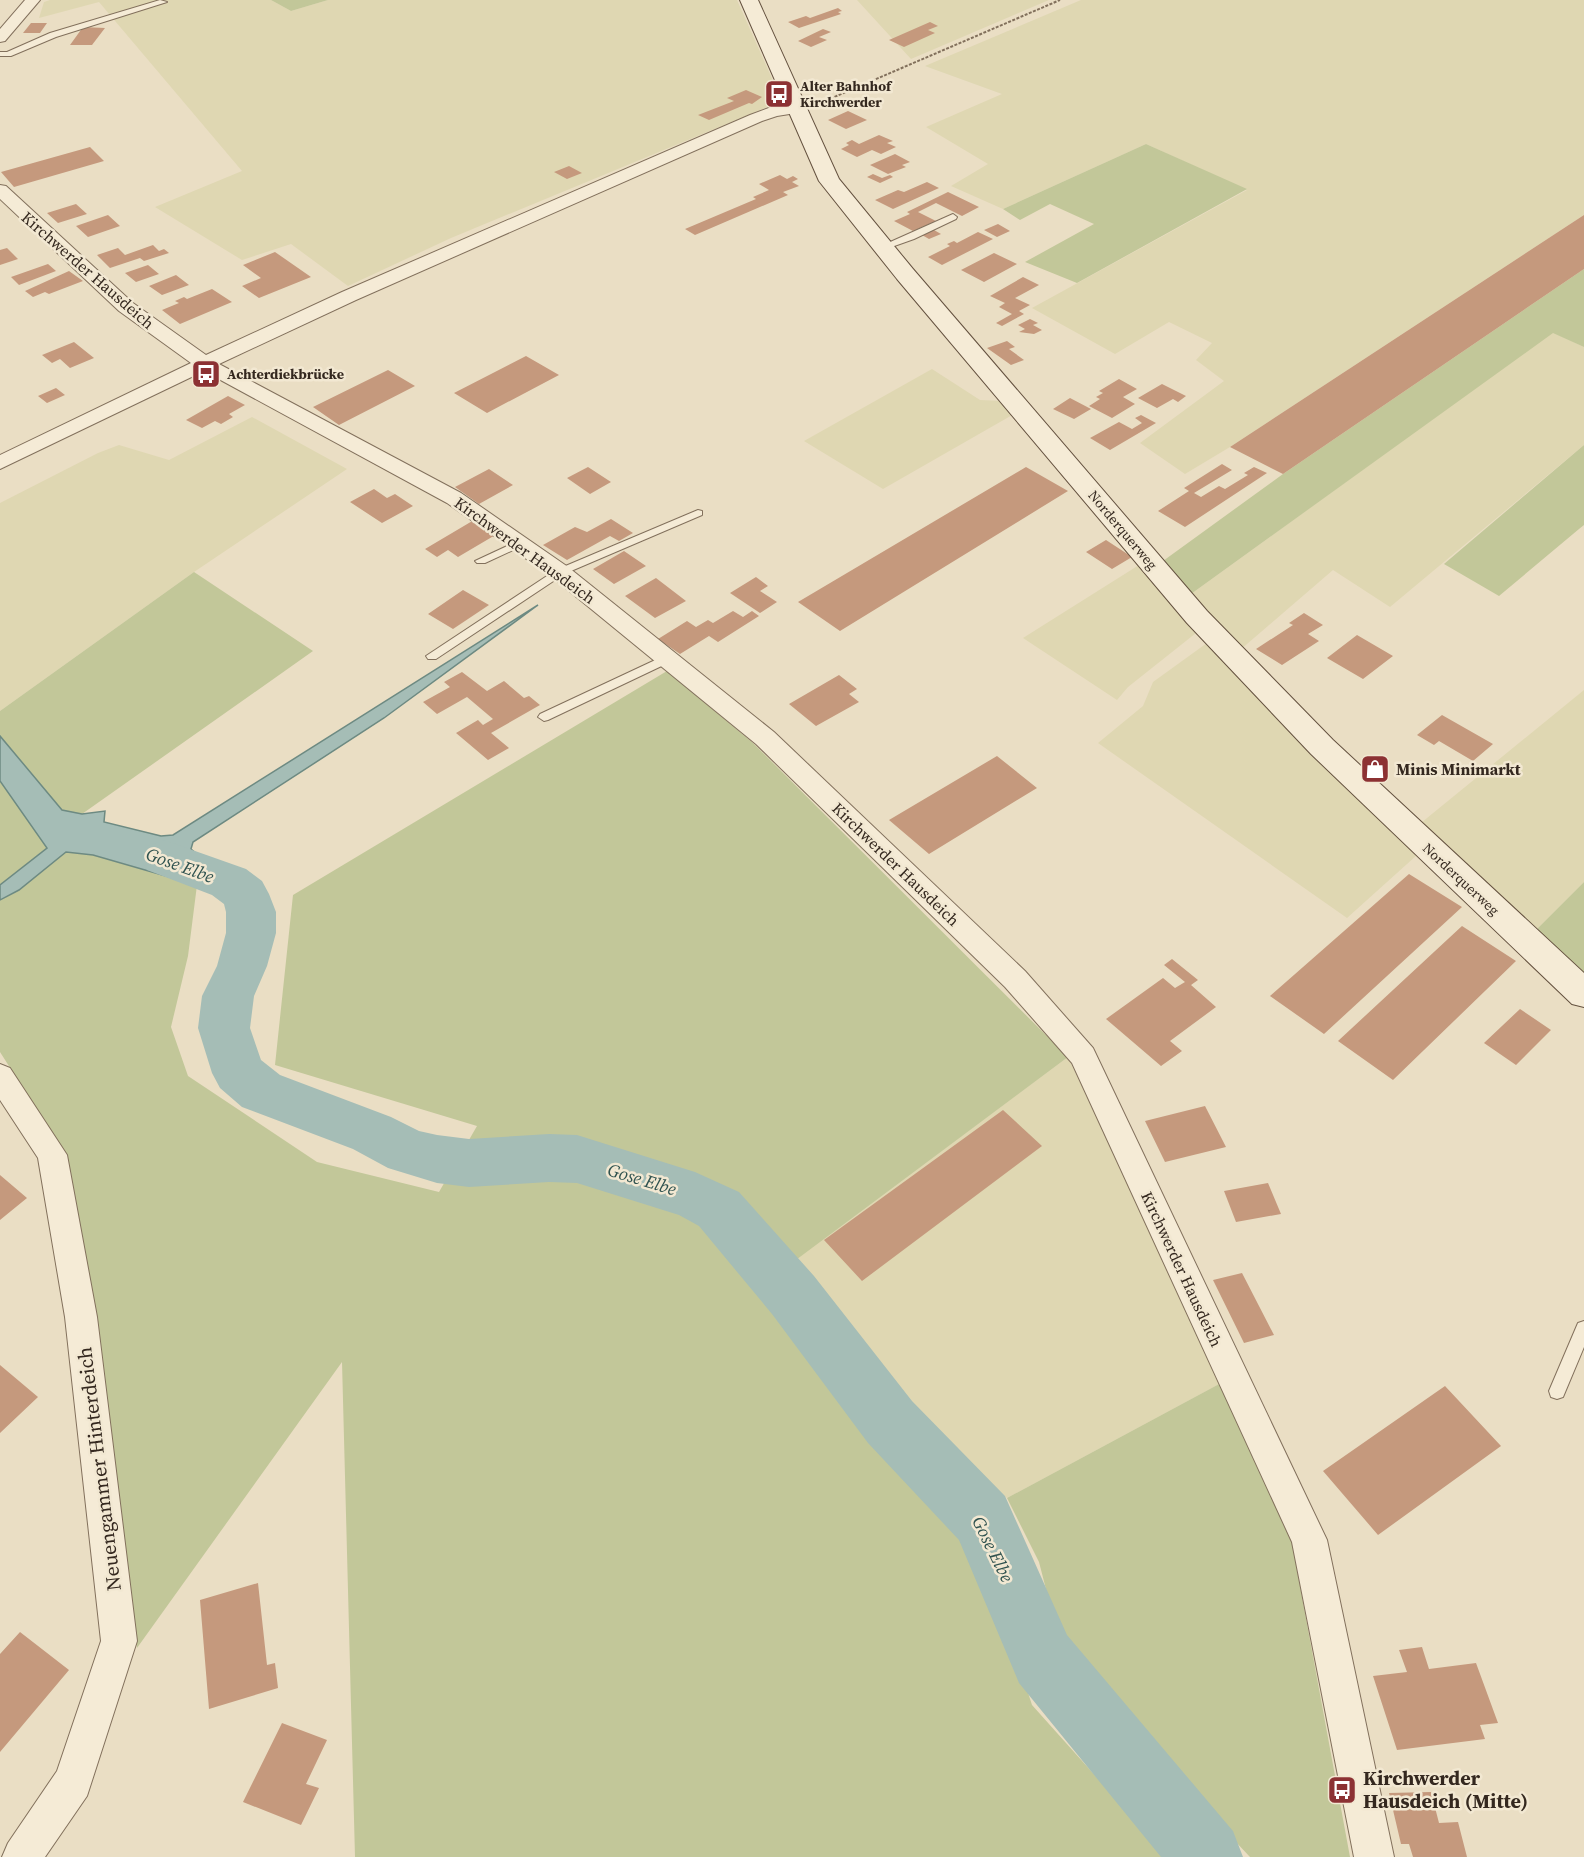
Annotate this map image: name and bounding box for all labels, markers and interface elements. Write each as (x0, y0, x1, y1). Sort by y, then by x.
place label: Alter Bahnhof Kirchwerder (800, 76, 893, 112)
bus stop icon: Alter Bahnhof Kirchwerder (763, 78, 795, 110)
street label: Kirchwerder Hausdeich (17, 206, 159, 334)
bus stop icon: Achterdiekbrücke (190, 358, 222, 390)
place label: Achterdiekbrücke (227, 364, 344, 384)
street label: Norderquerweg (1084, 486, 1162, 574)
street label: Kirchwerder Hausdeich (450, 491, 600, 609)
shop icon: Minis Minimarkt (1359, 753, 1391, 785)
place label: Minis Minimarkt (1396, 758, 1521, 780)
street label: Kirchwerder Hausdeich (828, 797, 965, 931)
street label: Norderquerweg (1418, 838, 1504, 920)
water label: Gose Elbe (143, 841, 218, 889)
water label: Gose Elbe (605, 1157, 680, 1201)
street label: Kirchwerder Hausdeich (1136, 1188, 1228, 1351)
street label: Neuengammer Hinterdeich (70, 1345, 128, 1593)
water label: Gose Elbe (966, 1512, 1020, 1587)
place label: Kirchwerder Hausdeich (Mitte) (1363, 1764, 1528, 1815)
bus stop icon: Kirchwerder Hausdeich (Mitte) (1326, 1774, 1358, 1806)

